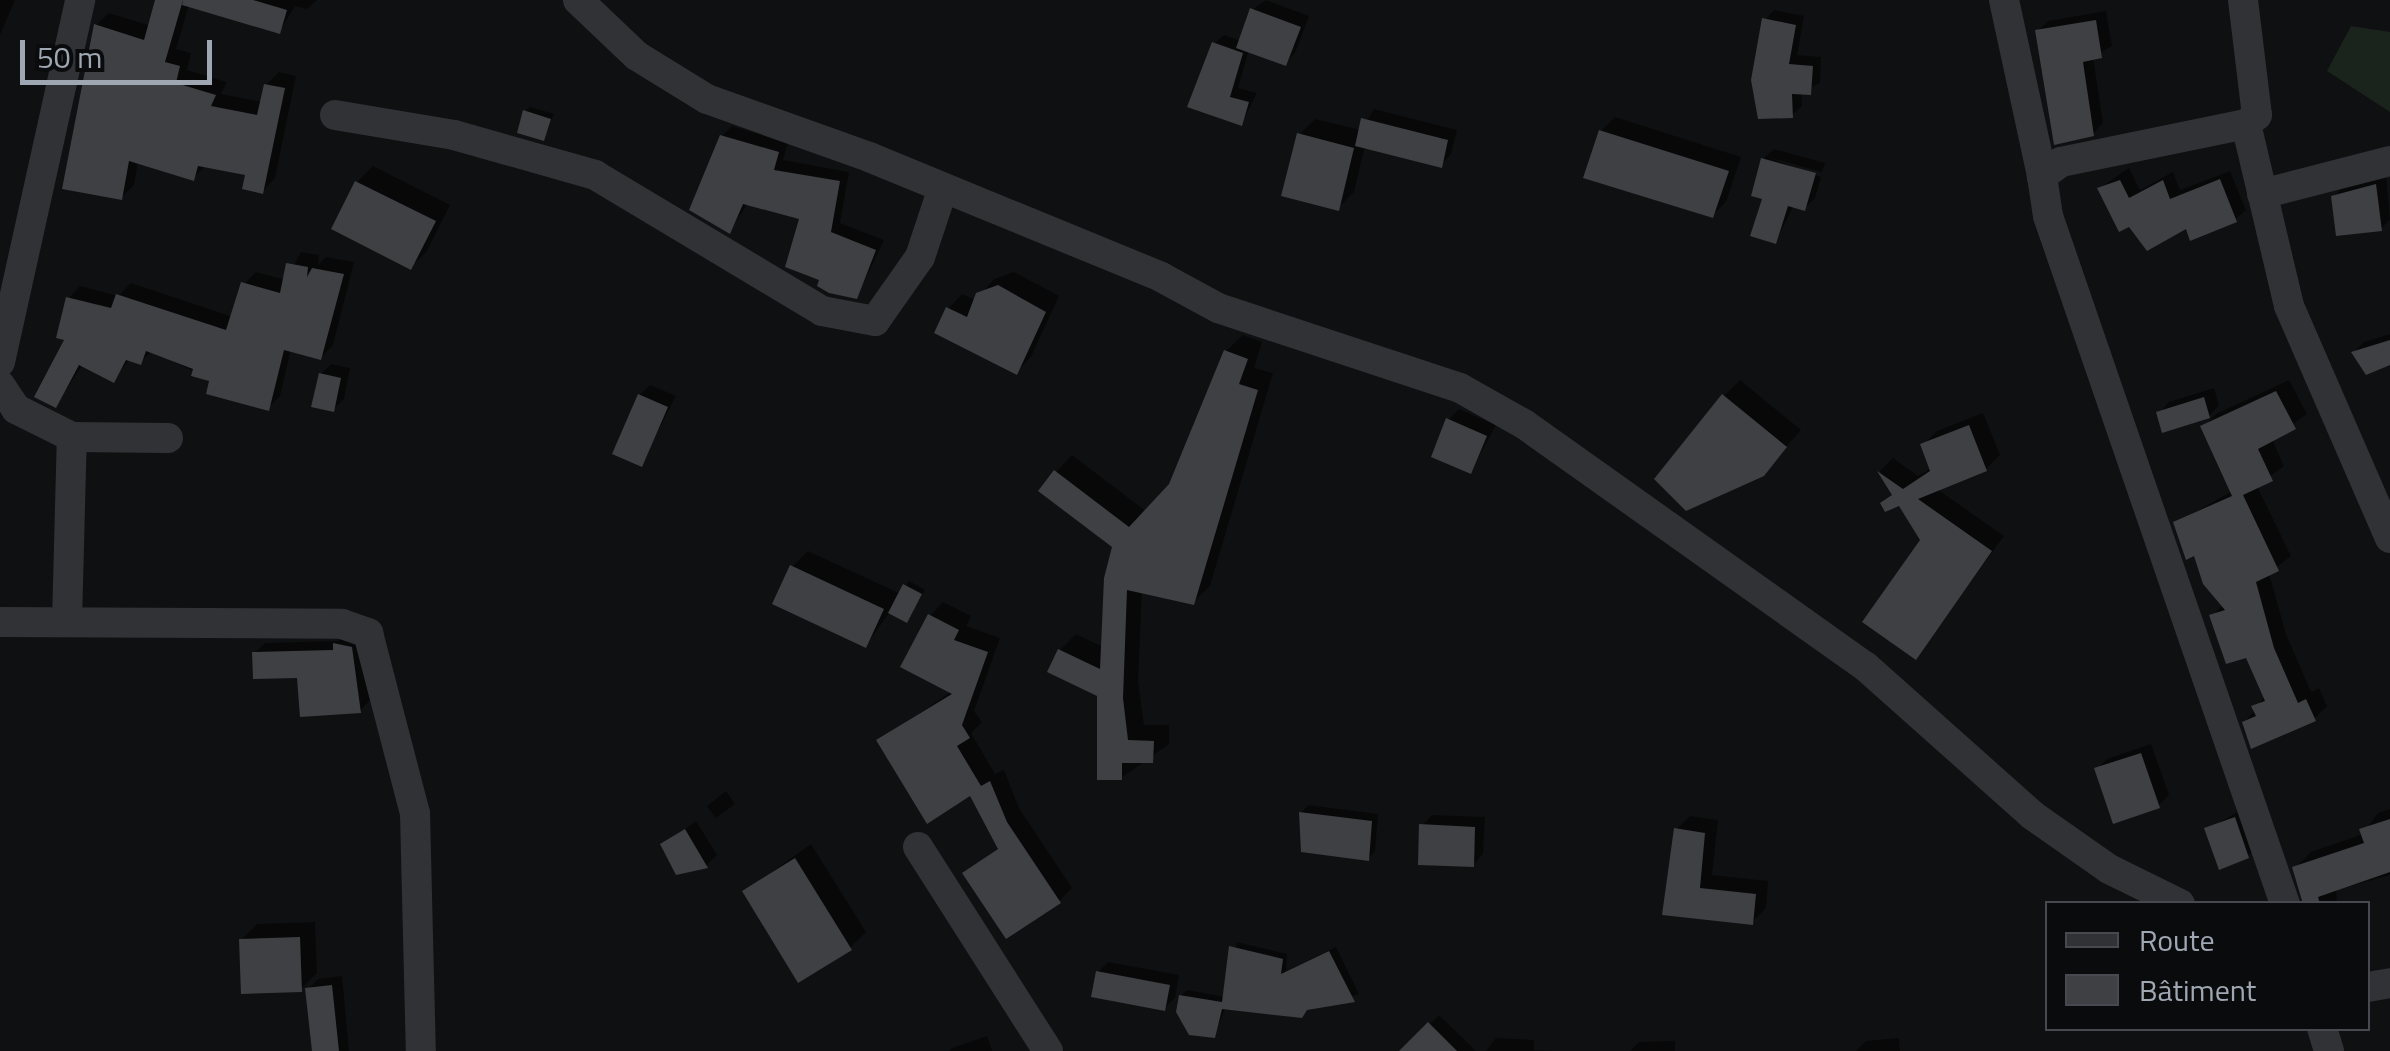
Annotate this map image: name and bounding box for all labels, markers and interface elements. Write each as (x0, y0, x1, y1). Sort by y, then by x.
scale bar (25, 20, 218, 82)
text: 50 m (37, 34, 102, 80)
legend (2045, 901, 2370, 1031)
text: Route (2139, 917, 2215, 963)
text: Bâtiment (2139, 967, 2256, 1013)

